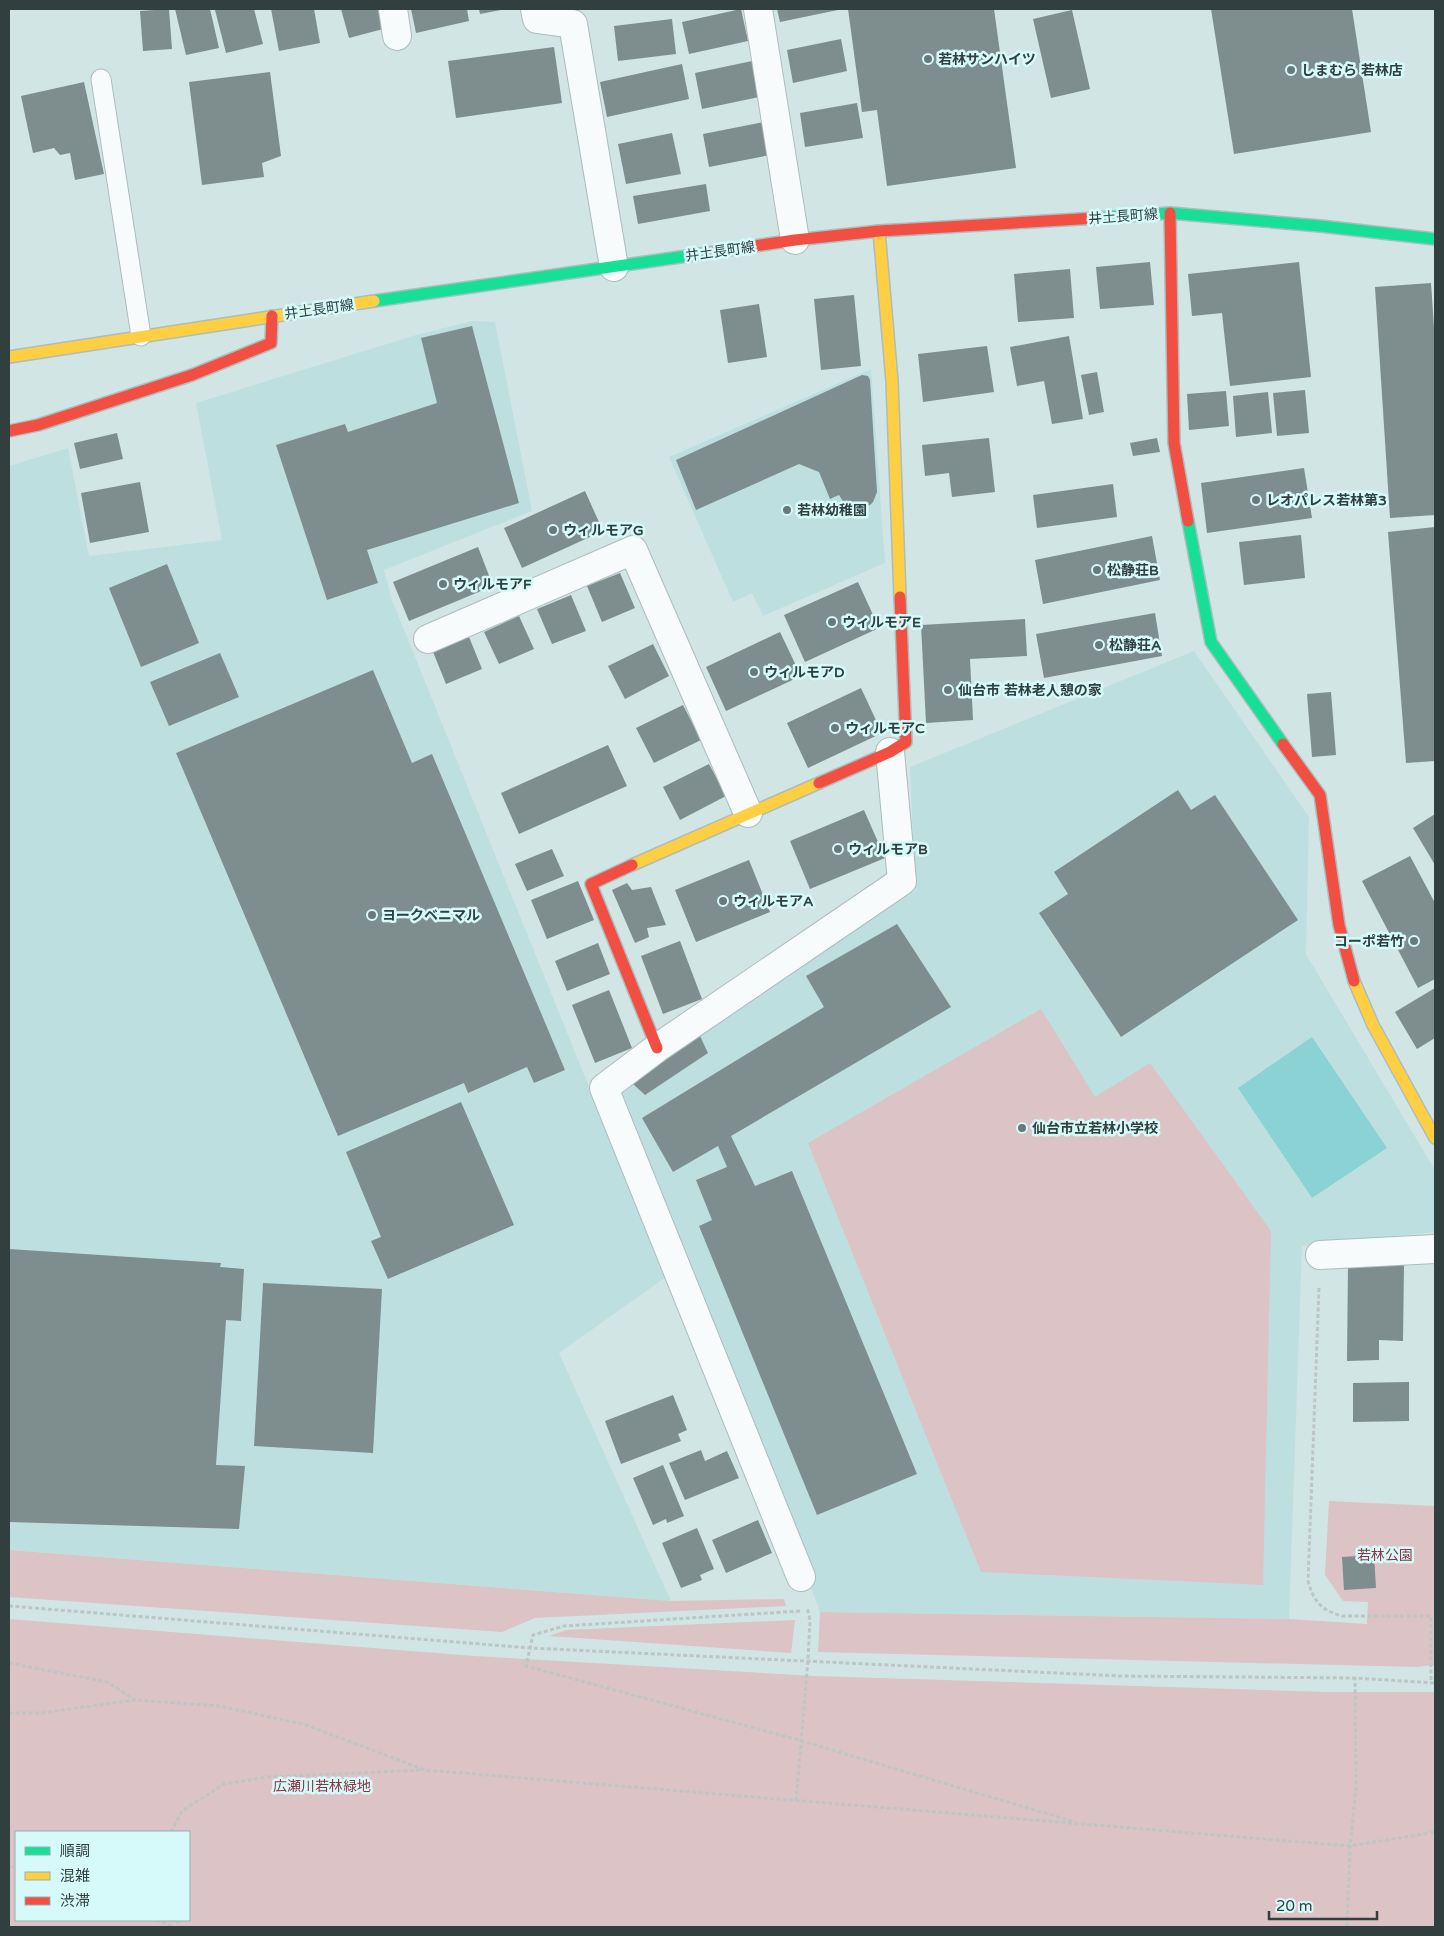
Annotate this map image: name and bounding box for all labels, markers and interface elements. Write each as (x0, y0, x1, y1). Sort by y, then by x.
place label: 若林サンハイツ (938, 51, 1036, 68)
marker: 若林サンハイツ (922, 53, 934, 65)
place label: しまむら 若林店 (1301, 62, 1403, 79)
marker: しまむら 若林店 (1285, 64, 1297, 76)
street label: 井土長町線 (1088, 206, 1159, 227)
street label: 井土長町線 (684, 238, 756, 265)
street label: 井土長町線 (283, 296, 355, 323)
place label: レオパレス若林第3 (1266, 492, 1387, 509)
marker: レオパレス若林第3 (1250, 494, 1262, 506)
place label: 若林幼稚園 (797, 502, 867, 519)
marker: 若林幼稚園 (781, 504, 793, 516)
place label: ウィルモアG (563, 522, 644, 539)
marker: ウィルモアG (547, 524, 559, 536)
place label: 松静荘B (1107, 562, 1159, 579)
marker: 松静荘B (1091, 564, 1103, 576)
place label: ウィルモアF (453, 576, 532, 593)
marker: ウィルモアF (437, 578, 449, 590)
place label: ウィルモアE (842, 614, 921, 631)
marker: ウィルモアE (826, 616, 838, 628)
place label: 松静荘A (1109, 637, 1162, 654)
marker: 松静荘A (1093, 639, 1105, 651)
place label: ウィルモアD (764, 664, 845, 681)
marker: ウィルモアD (748, 666, 760, 678)
place label: 仙台市 若林老人憩の家 (958, 682, 1102, 699)
marker: 仙台市 若林老人憩の家 (942, 684, 954, 696)
place label: ウィルモアC (845, 720, 925, 737)
marker: ウィルモアC (829, 722, 841, 734)
place label: ウィルモアB (848, 841, 928, 858)
marker: ウィルモアB (832, 843, 844, 855)
place label: ウィルモアA (733, 893, 814, 910)
marker: ウィルモアA (717, 895, 729, 907)
place label: ヨークベニマル (382, 907, 480, 924)
marker: ヨークベニマル (366, 909, 378, 921)
place label: コーポ若竹 (1334, 933, 1404, 950)
marker: コーポ若竹 (1408, 935, 1420, 947)
place label: 仙台市立若林小学校 (1032, 1120, 1158, 1137)
marker: 仙台市立若林小学校 (1016, 1122, 1028, 1134)
park label: 若林公園 (1357, 1547, 1413, 1564)
park label: 広瀬川若林緑地 (273, 1778, 371, 1795)
legend (15, 1831, 190, 1921)
text: 順調 (60, 1842, 90, 1860)
text: 混雑 (60, 1867, 90, 1885)
scale bar (1269, 1888, 1376, 1920)
text: 渋滞 (60, 1892, 90, 1910)
text: 20 m (1276, 1897, 1313, 1915)

